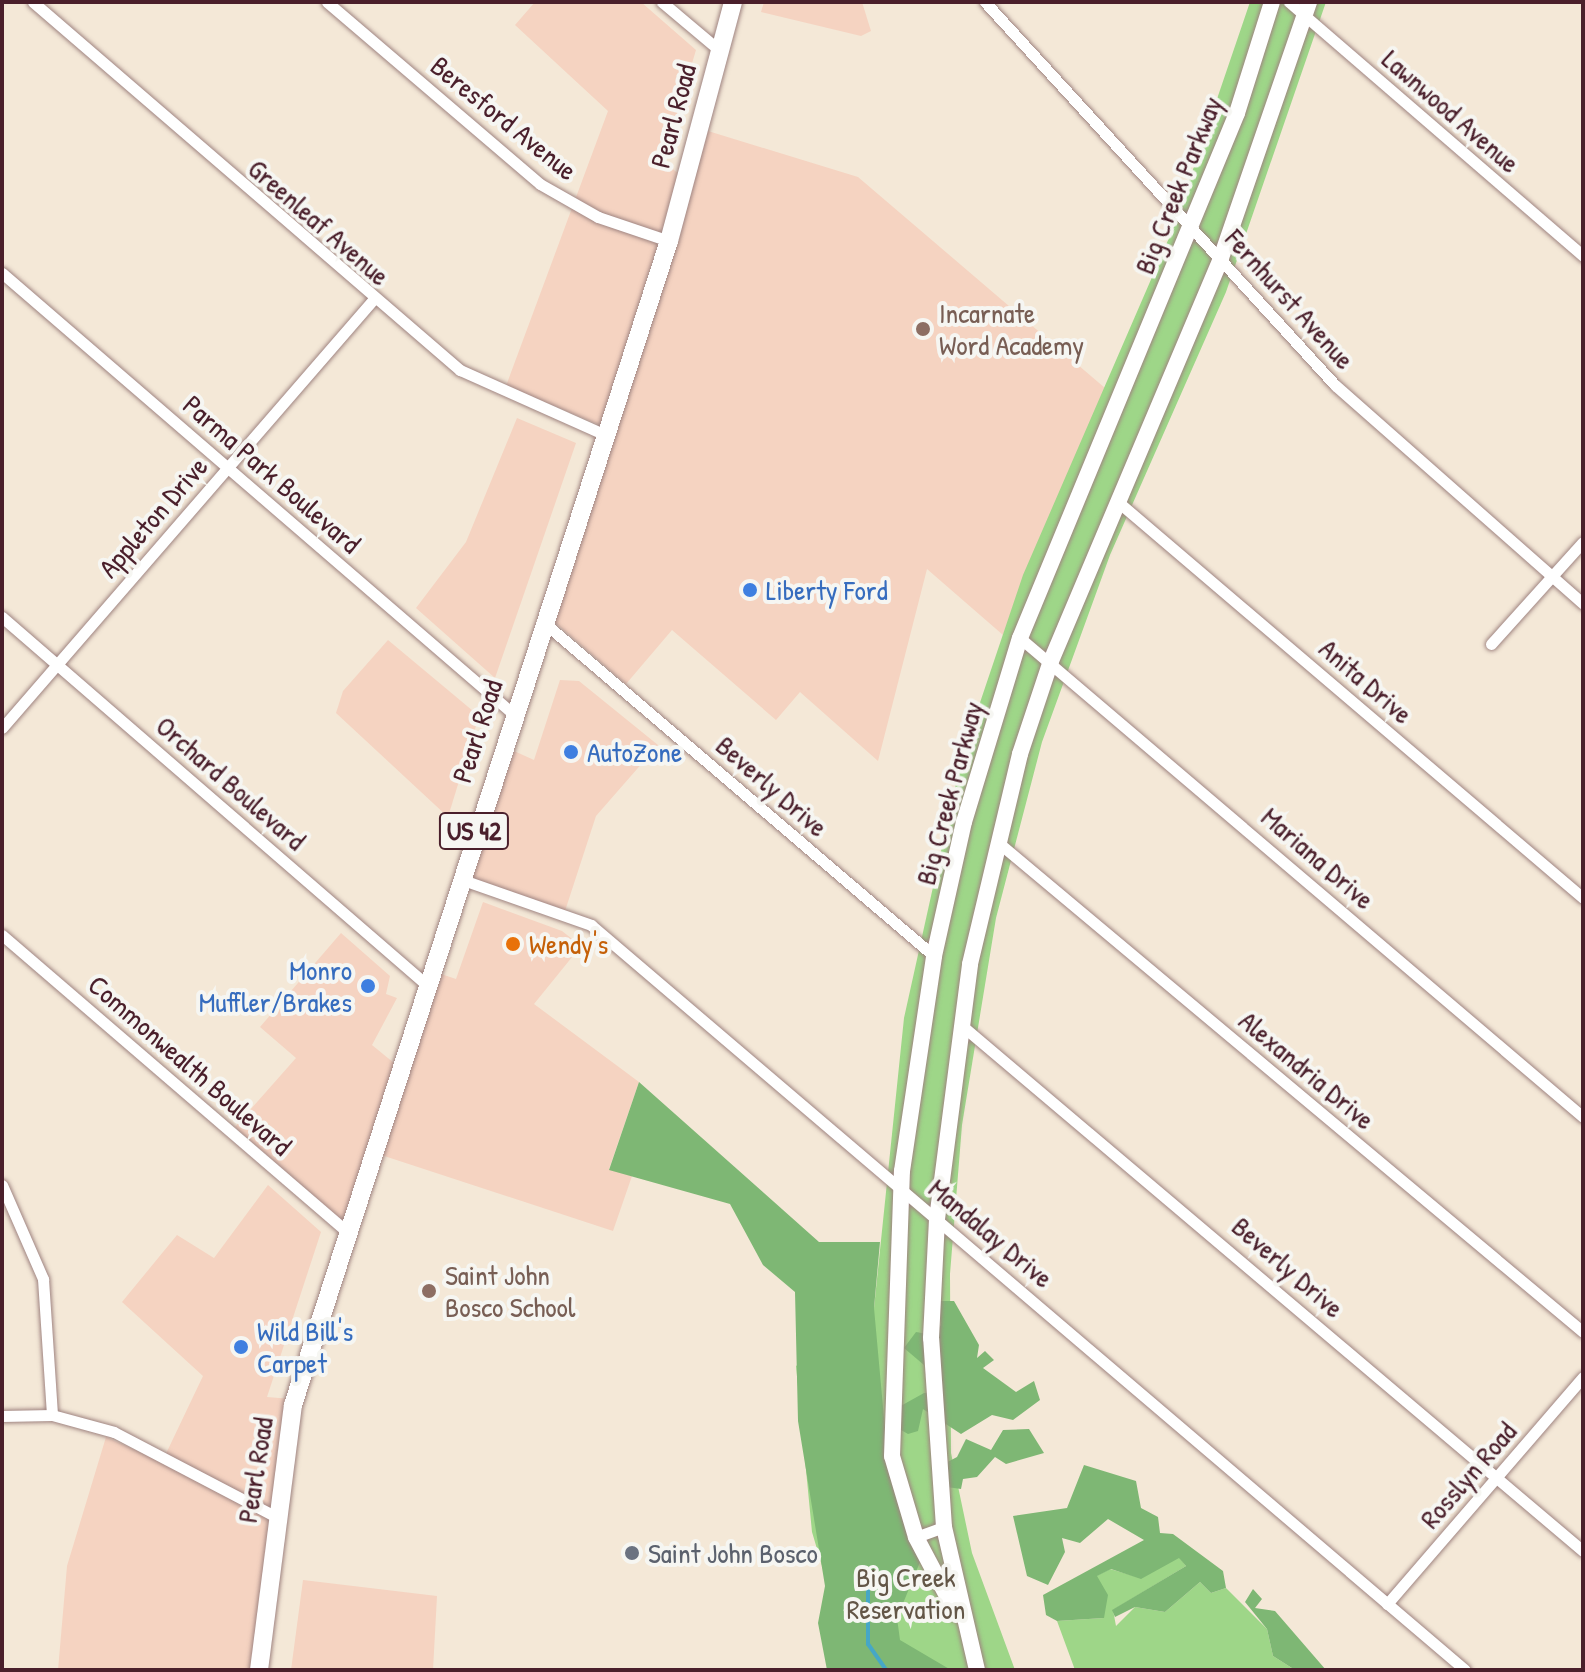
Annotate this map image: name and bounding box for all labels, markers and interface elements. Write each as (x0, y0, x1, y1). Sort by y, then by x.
street label: Lawnwood Avenue (1375, 42, 1527, 180)
street label: Beresford Avenue (424, 49, 584, 187)
street label: Pearl Road (643, 60, 703, 172)
street label: Big Creek Parkway (1127, 91, 1229, 279)
street label: Greenleaf Avenue (241, 152, 397, 292)
street label: Fernhurst Avenue (1218, 222, 1362, 376)
place label: Incarnate Word Academy (939, 296, 1084, 362)
marker: Incarnate Word Academy (914, 320, 932, 338)
street label: Parma Park Boulevard (176, 388, 368, 560)
street label: Appleton Drive (91, 450, 215, 584)
place label: Liberty Ford (766, 573, 888, 607)
marker: Liberty Ford (741, 581, 759, 599)
street label: Anita Drive (1313, 631, 1419, 731)
street label: Pearl Road (445, 675, 509, 787)
street label: Big Creek Parkway (908, 698, 990, 888)
street label: Orchard Boulevard (149, 709, 313, 857)
street label: Beverly Drive (709, 728, 835, 844)
place label: AutoZone (587, 735, 682, 769)
marker: AutoZone (562, 743, 580, 761)
street label: Mariana Drive (1255, 800, 1381, 916)
road number: US 42 (438, 809, 510, 853)
place label: Wendy's (529, 927, 608, 961)
marker: Wendy's (504, 935, 522, 953)
place label: Monro Muffler/Brakes (199, 953, 352, 1019)
street label: Commonwealth Boulevard (82, 968, 298, 1162)
marker: Monro Muffler/Brakes (359, 977, 377, 995)
street label: Alexandria Drive (1232, 1004, 1382, 1136)
street label: Mandalay Drive (922, 1171, 1060, 1295)
street label: Beverly Drive (1225, 1209, 1351, 1325)
place label: Saint John Bosco School (445, 1258, 575, 1324)
marker: Saint John Bosco School (420, 1282, 438, 1300)
place label: Wild Bill's Carpet (257, 1314, 353, 1380)
marker: Wild Bill's Carpet (232, 1338, 250, 1356)
street label: Pearl Road (230, 1415, 280, 1525)
street label: Rosslyn Road (1413, 1415, 1523, 1535)
place label: Saint John Bosco (648, 1536, 818, 1570)
marker: Saint John Bosco (623, 1544, 641, 1562)
park label: Big Creek Reservation (847, 1560, 965, 1626)

